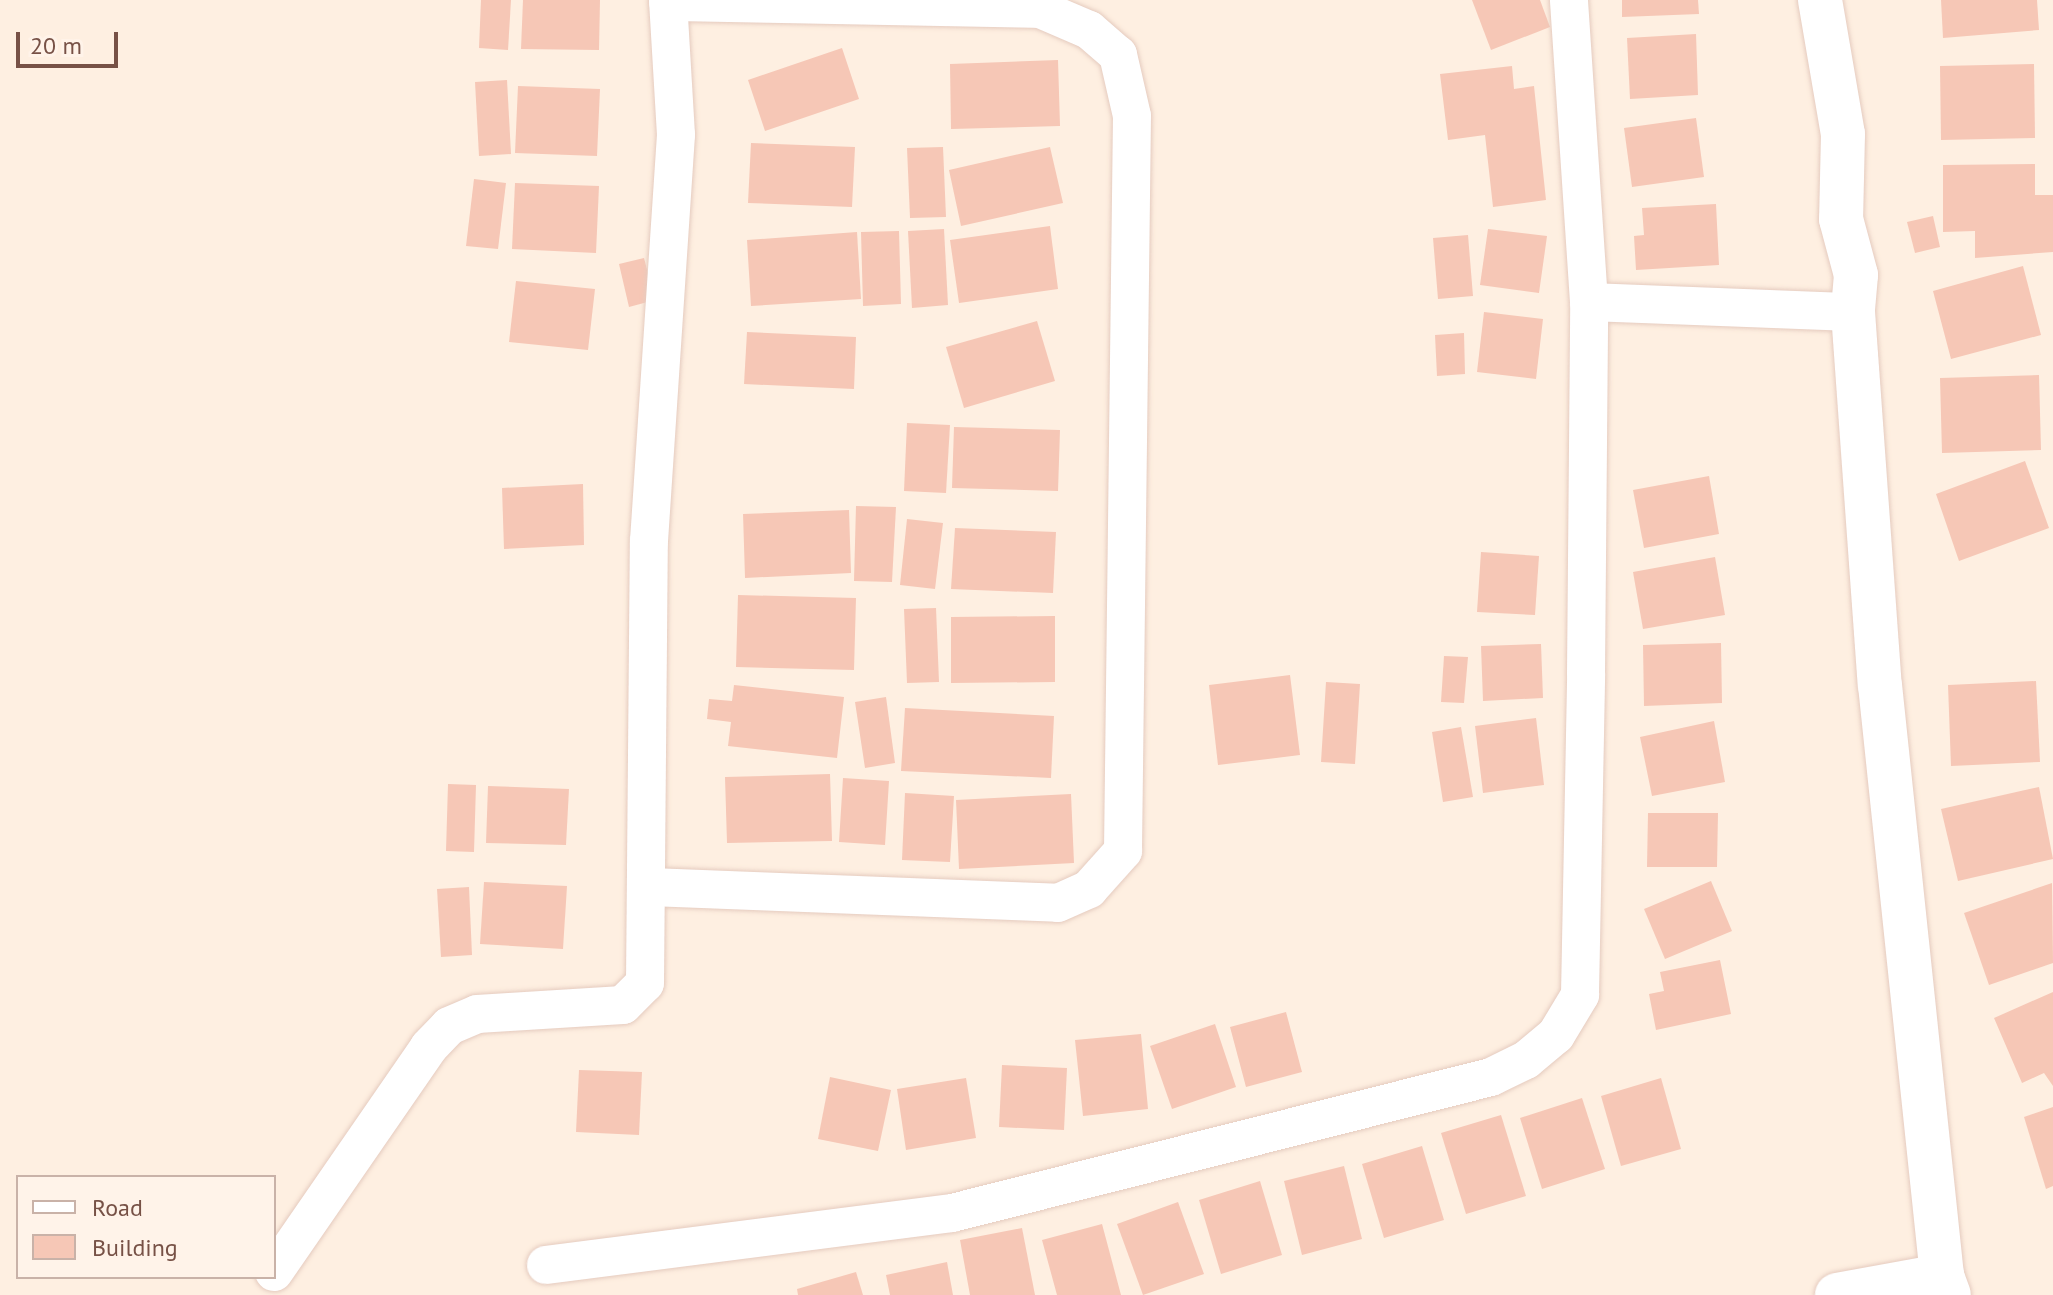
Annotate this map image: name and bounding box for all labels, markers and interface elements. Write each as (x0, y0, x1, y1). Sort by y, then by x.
scale bar (20, 16, 122, 66)
text: 20 m (30, 30, 82, 61)
legend (16, 1175, 276, 1279)
text: Road (92, 1192, 143, 1223)
text: Building (92, 1232, 178, 1263)

